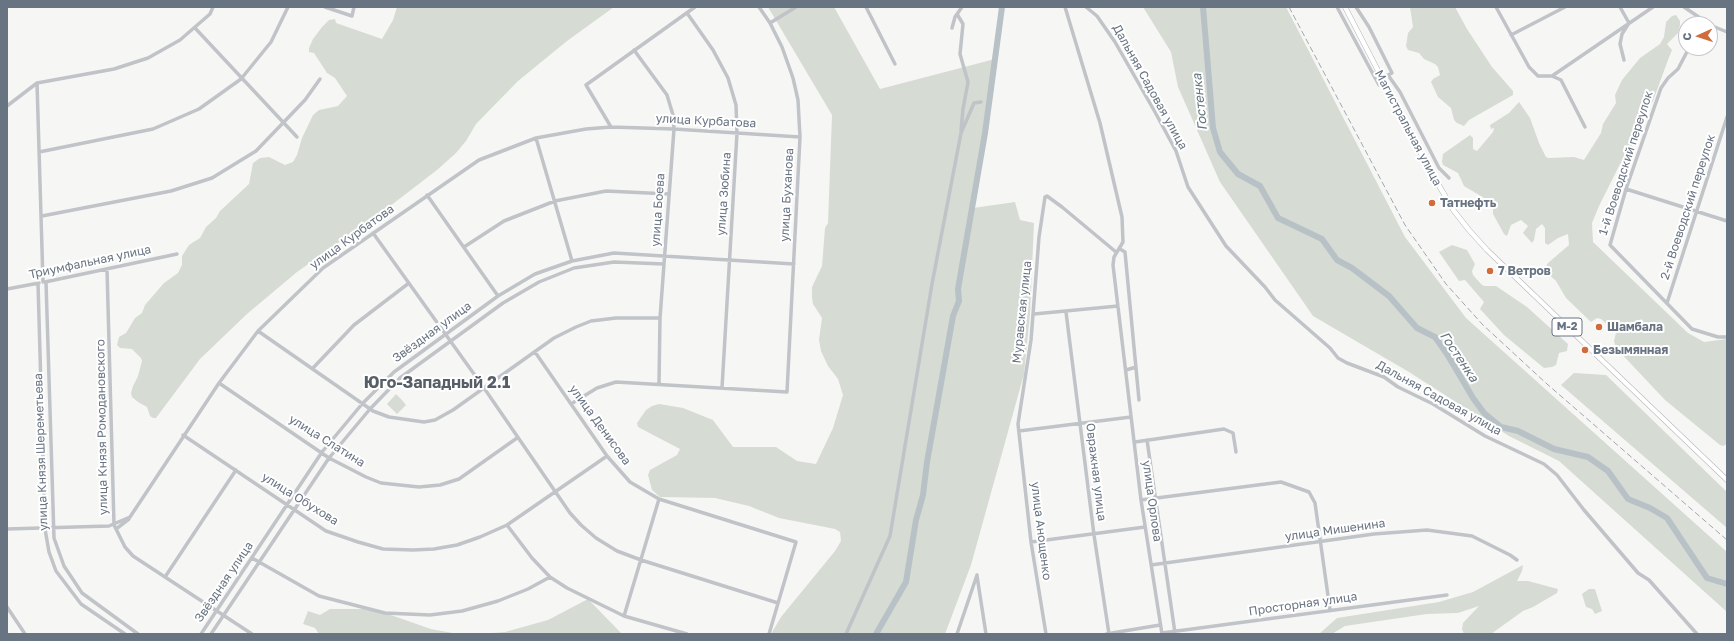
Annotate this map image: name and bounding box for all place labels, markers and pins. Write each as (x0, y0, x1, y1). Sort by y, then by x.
place label: Татнефть (1440, 196, 1496, 210)
marker: Татнефть (1427, 198, 1437, 208)
place label: 7 Ветров (1498, 264, 1551, 278)
marker: 7 Ветров (1485, 266, 1495, 276)
place label: Шамбала (1607, 320, 1663, 334)
marker: Шамбала (1594, 322, 1604, 332)
place label: Безымянная (1593, 343, 1668, 357)
marker: Безымянная (1580, 345, 1590, 355)

